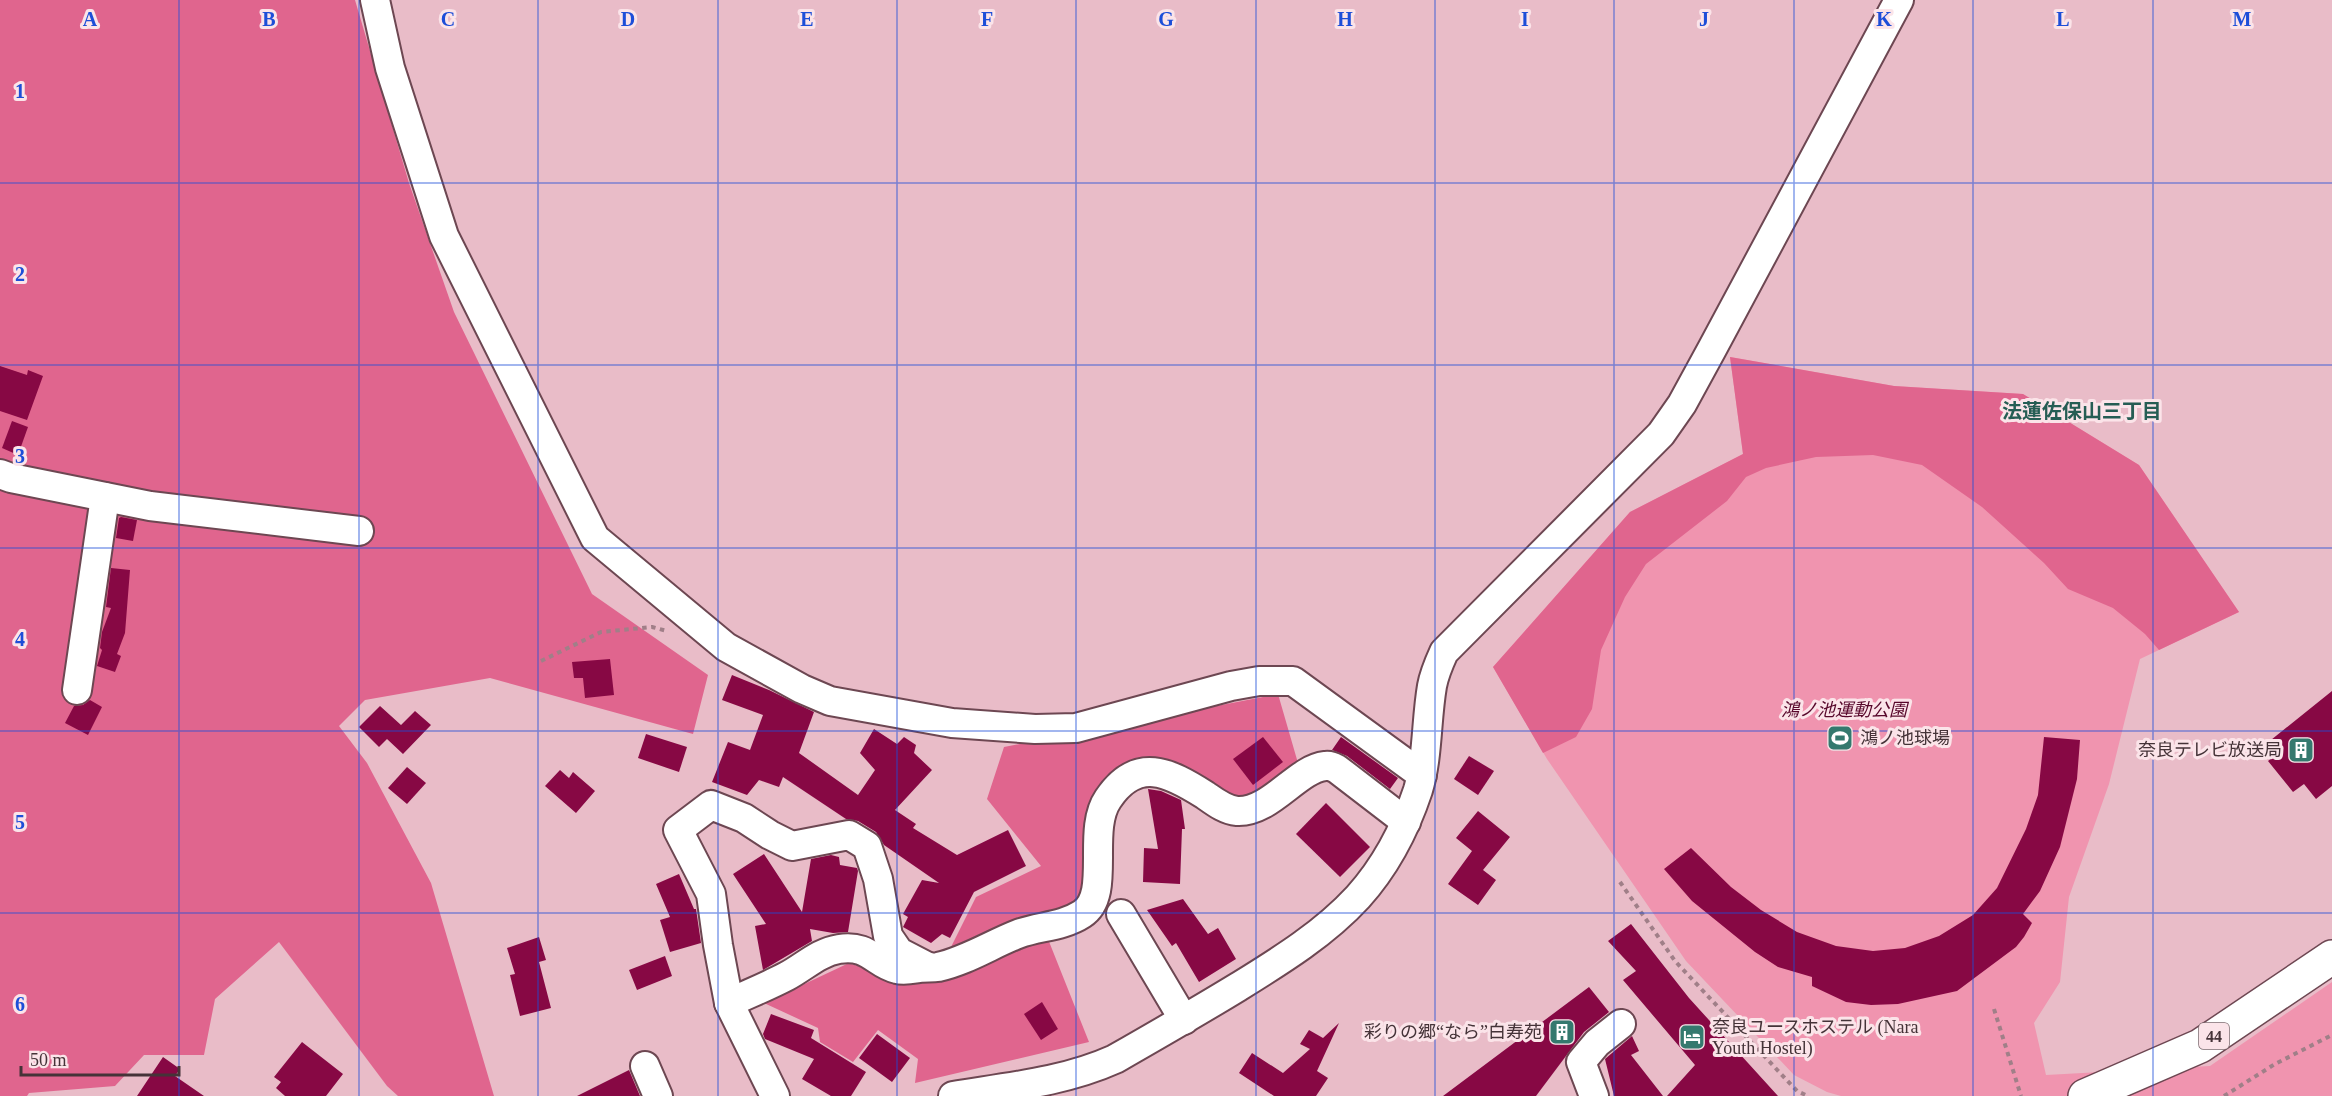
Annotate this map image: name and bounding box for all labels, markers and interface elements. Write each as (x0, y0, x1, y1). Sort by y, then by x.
text: A (83, 8, 98, 30)
text: B (262, 8, 276, 30)
text: C (441, 8, 455, 30)
text: D (621, 8, 635, 30)
text: E (800, 8, 814, 30)
text: F (981, 8, 993, 30)
text: G (1158, 8, 1174, 30)
text: H (1337, 8, 1353, 30)
text: I (1521, 8, 1529, 30)
text: J (1699, 8, 1709, 30)
text: K (1876, 8, 1892, 30)
text: L (2056, 8, 2070, 30)
text: M (2233, 8, 2252, 30)
text: 1 (15, 80, 25, 102)
text: 2 (15, 263, 25, 285)
district label: 法蓮佐保山三丁目 (2002, 400, 2162, 422)
text: 3 (15, 445, 25, 467)
text: 4 (15, 628, 25, 650)
park label: 鴻ノ池運動公園 (1781, 700, 1910, 720)
sports icon: 鴻ノ池球場 (1825, 723, 1855, 753)
place label: 鴻ノ池球場 (1860, 728, 1950, 748)
building icon: 奈良テレビ放送局 (2286, 735, 2316, 765)
place label: 奈良テレビ放送局 (2138, 740, 2282, 760)
text: 5 (15, 811, 25, 833)
text: 6 (15, 993, 25, 1015)
building icon: 彩りの郷“なら”白寿苑 (1547, 1017, 1577, 1047)
place label: 奈良ユースホステル (Nara Youth Hostel) (1712, 1017, 1919, 1059)
place label: 彩りの郷“なら”白寿苑 (1364, 1022, 1542, 1042)
hotel icon: 奈良ユースホステル (Nara Youth Hostel) (1677, 1022, 1707, 1052)
road number: 44 (2199, 1023, 2229, 1049)
scale bar (21, 1039, 178, 1077)
text: 50 m (30, 1050, 67, 1070)

